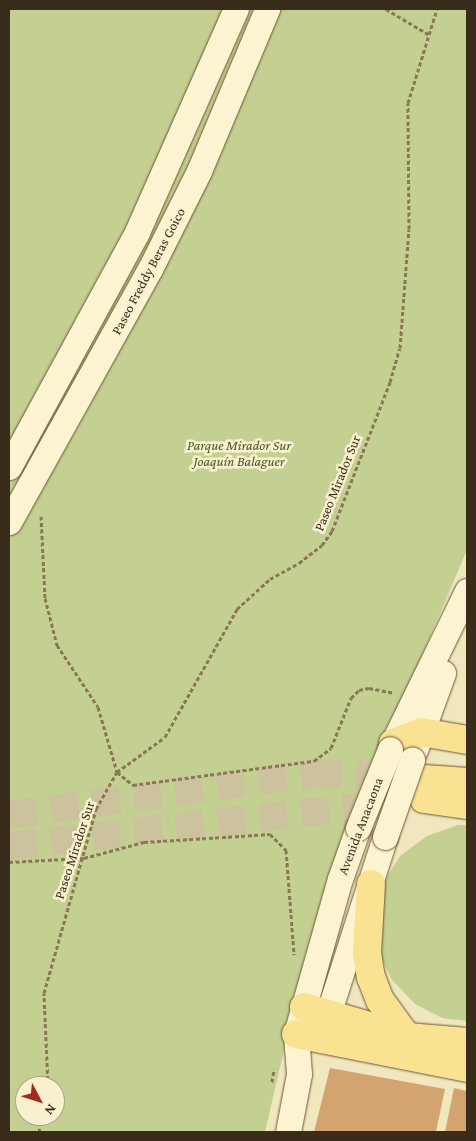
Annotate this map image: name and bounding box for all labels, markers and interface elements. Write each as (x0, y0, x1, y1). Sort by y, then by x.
street label: Paseo Freddy Beras Goico (107, 205, 189, 337)
street label: Paseo Mirador Sur (310, 433, 364, 533)
park label: Parque Mirador Sur Joaquín Balaguer (187, 437, 291, 470)
street label: Avenida Anacaona (334, 775, 386, 877)
street label: Paseo Mirador Sur (50, 799, 98, 901)
north arrow (15, 1076, 65, 1126)
text: N (42, 1101, 60, 1119)

